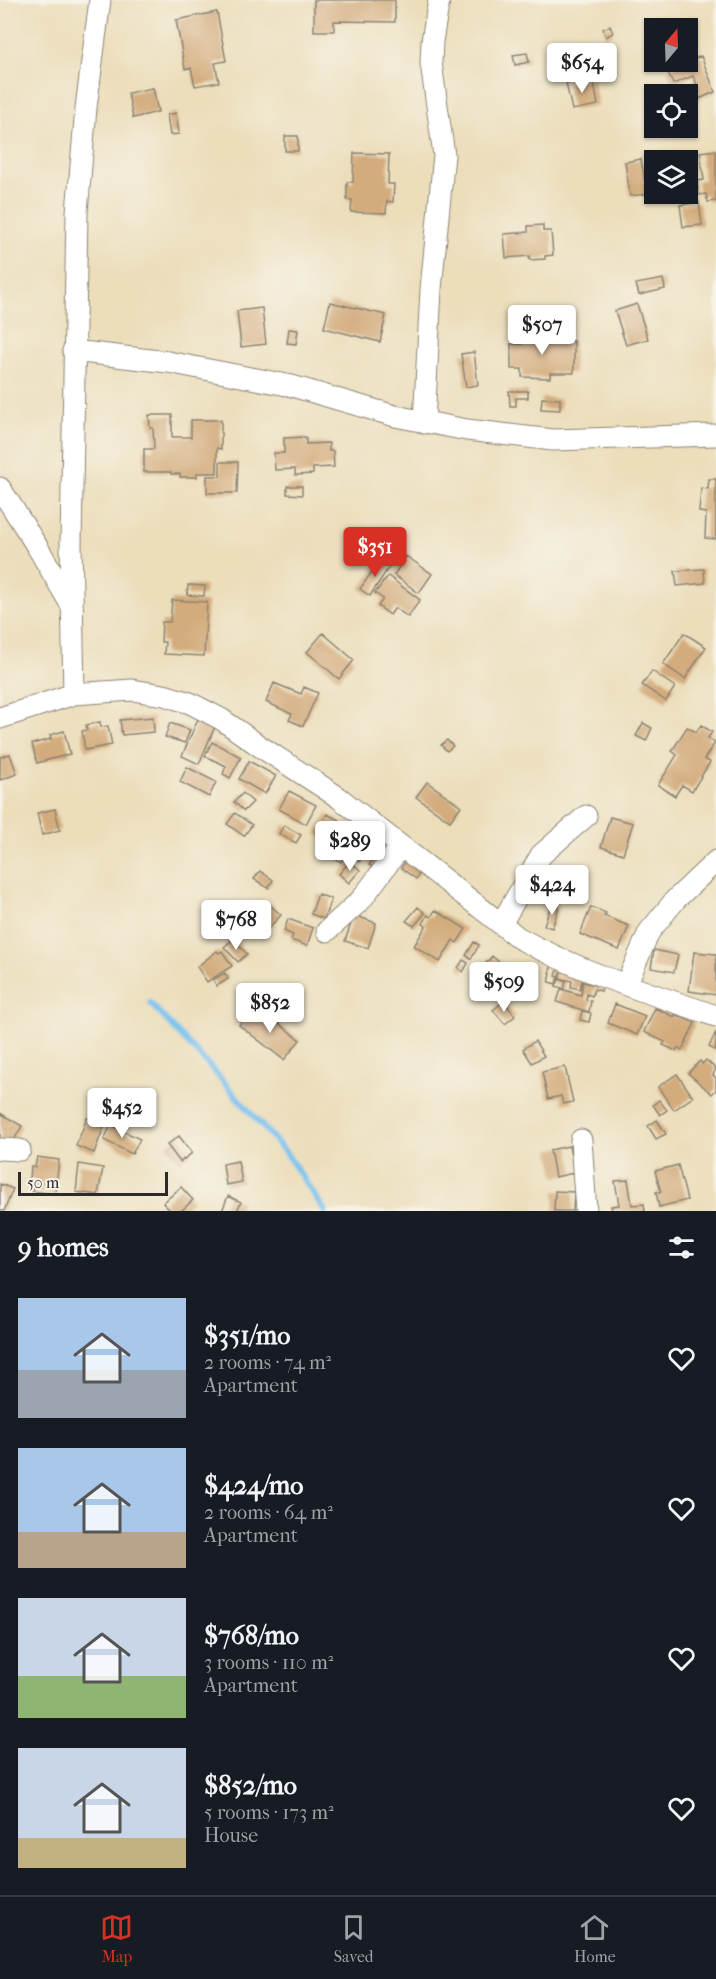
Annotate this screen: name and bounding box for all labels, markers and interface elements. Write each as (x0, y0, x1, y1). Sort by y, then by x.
north arrow (644, 18, 698, 72)
map controls (644, 18, 698, 204)
pin: $654 (546, 43, 618, 94)
text: $654 (561, 51, 603, 74)
button: locate (644, 84, 698, 138)
button: layers (644, 150, 698, 204)
pin: $507 (506, 305, 578, 356)
text: $507 (522, 313, 562, 336)
pin: $351 (339, 527, 411, 578)
text: $351 (358, 535, 393, 558)
pin: $289 (314, 821, 386, 872)
text: $289 (329, 829, 371, 852)
pin: $424 (516, 865, 588, 916)
text: $424 (530, 873, 574, 896)
pin: $768 (200, 900, 272, 951)
text: $768 (215, 908, 257, 931)
pin: $509 (468, 962, 540, 1013)
text: $509 (483, 970, 525, 993)
pin: $852 (234, 983, 306, 1034)
text: $852 (250, 991, 290, 1014)
pin: $452 (86, 1088, 158, 1139)
text: $452 (101, 1096, 143, 1119)
scale bar (18, 1169, 168, 1196)
text: 50 m (27, 1173, 59, 1192)
icon: filters (665, 1231, 698, 1264)
text: 9 homes (18, 1232, 109, 1263)
text: $351/mo (204, 1320, 291, 1351)
icon: home (66, 1322, 138, 1394)
icon: heart (665, 1342, 698, 1375)
text: 2 rooms · 74 m² (204, 1351, 331, 1374)
text: Apartment (204, 1374, 298, 1397)
text: $424/mo (204, 1470, 303, 1501)
icon: home (66, 1472, 138, 1544)
icon: heart (665, 1492, 698, 1525)
text: 2 rooms · 64 m² (204, 1501, 333, 1524)
text: Apartment (204, 1524, 298, 1547)
text: $768/mo (204, 1620, 299, 1651)
icon: home (66, 1622, 138, 1694)
icon: heart (665, 1642, 698, 1675)
text: 3 rooms · 110 m² (204, 1651, 333, 1674)
text: Apartment (204, 1674, 298, 1697)
text: $852/mo (204, 1770, 297, 1801)
icon: home (66, 1772, 138, 1844)
icon: heart (665, 1792, 698, 1825)
text: 5 rooms · 173 m² (204, 1801, 334, 1824)
text: House (204, 1824, 258, 1847)
tab: Map (100, 1911, 133, 1966)
tab: Saved (334, 1911, 374, 1966)
tab: Home (574, 1911, 616, 1966)

